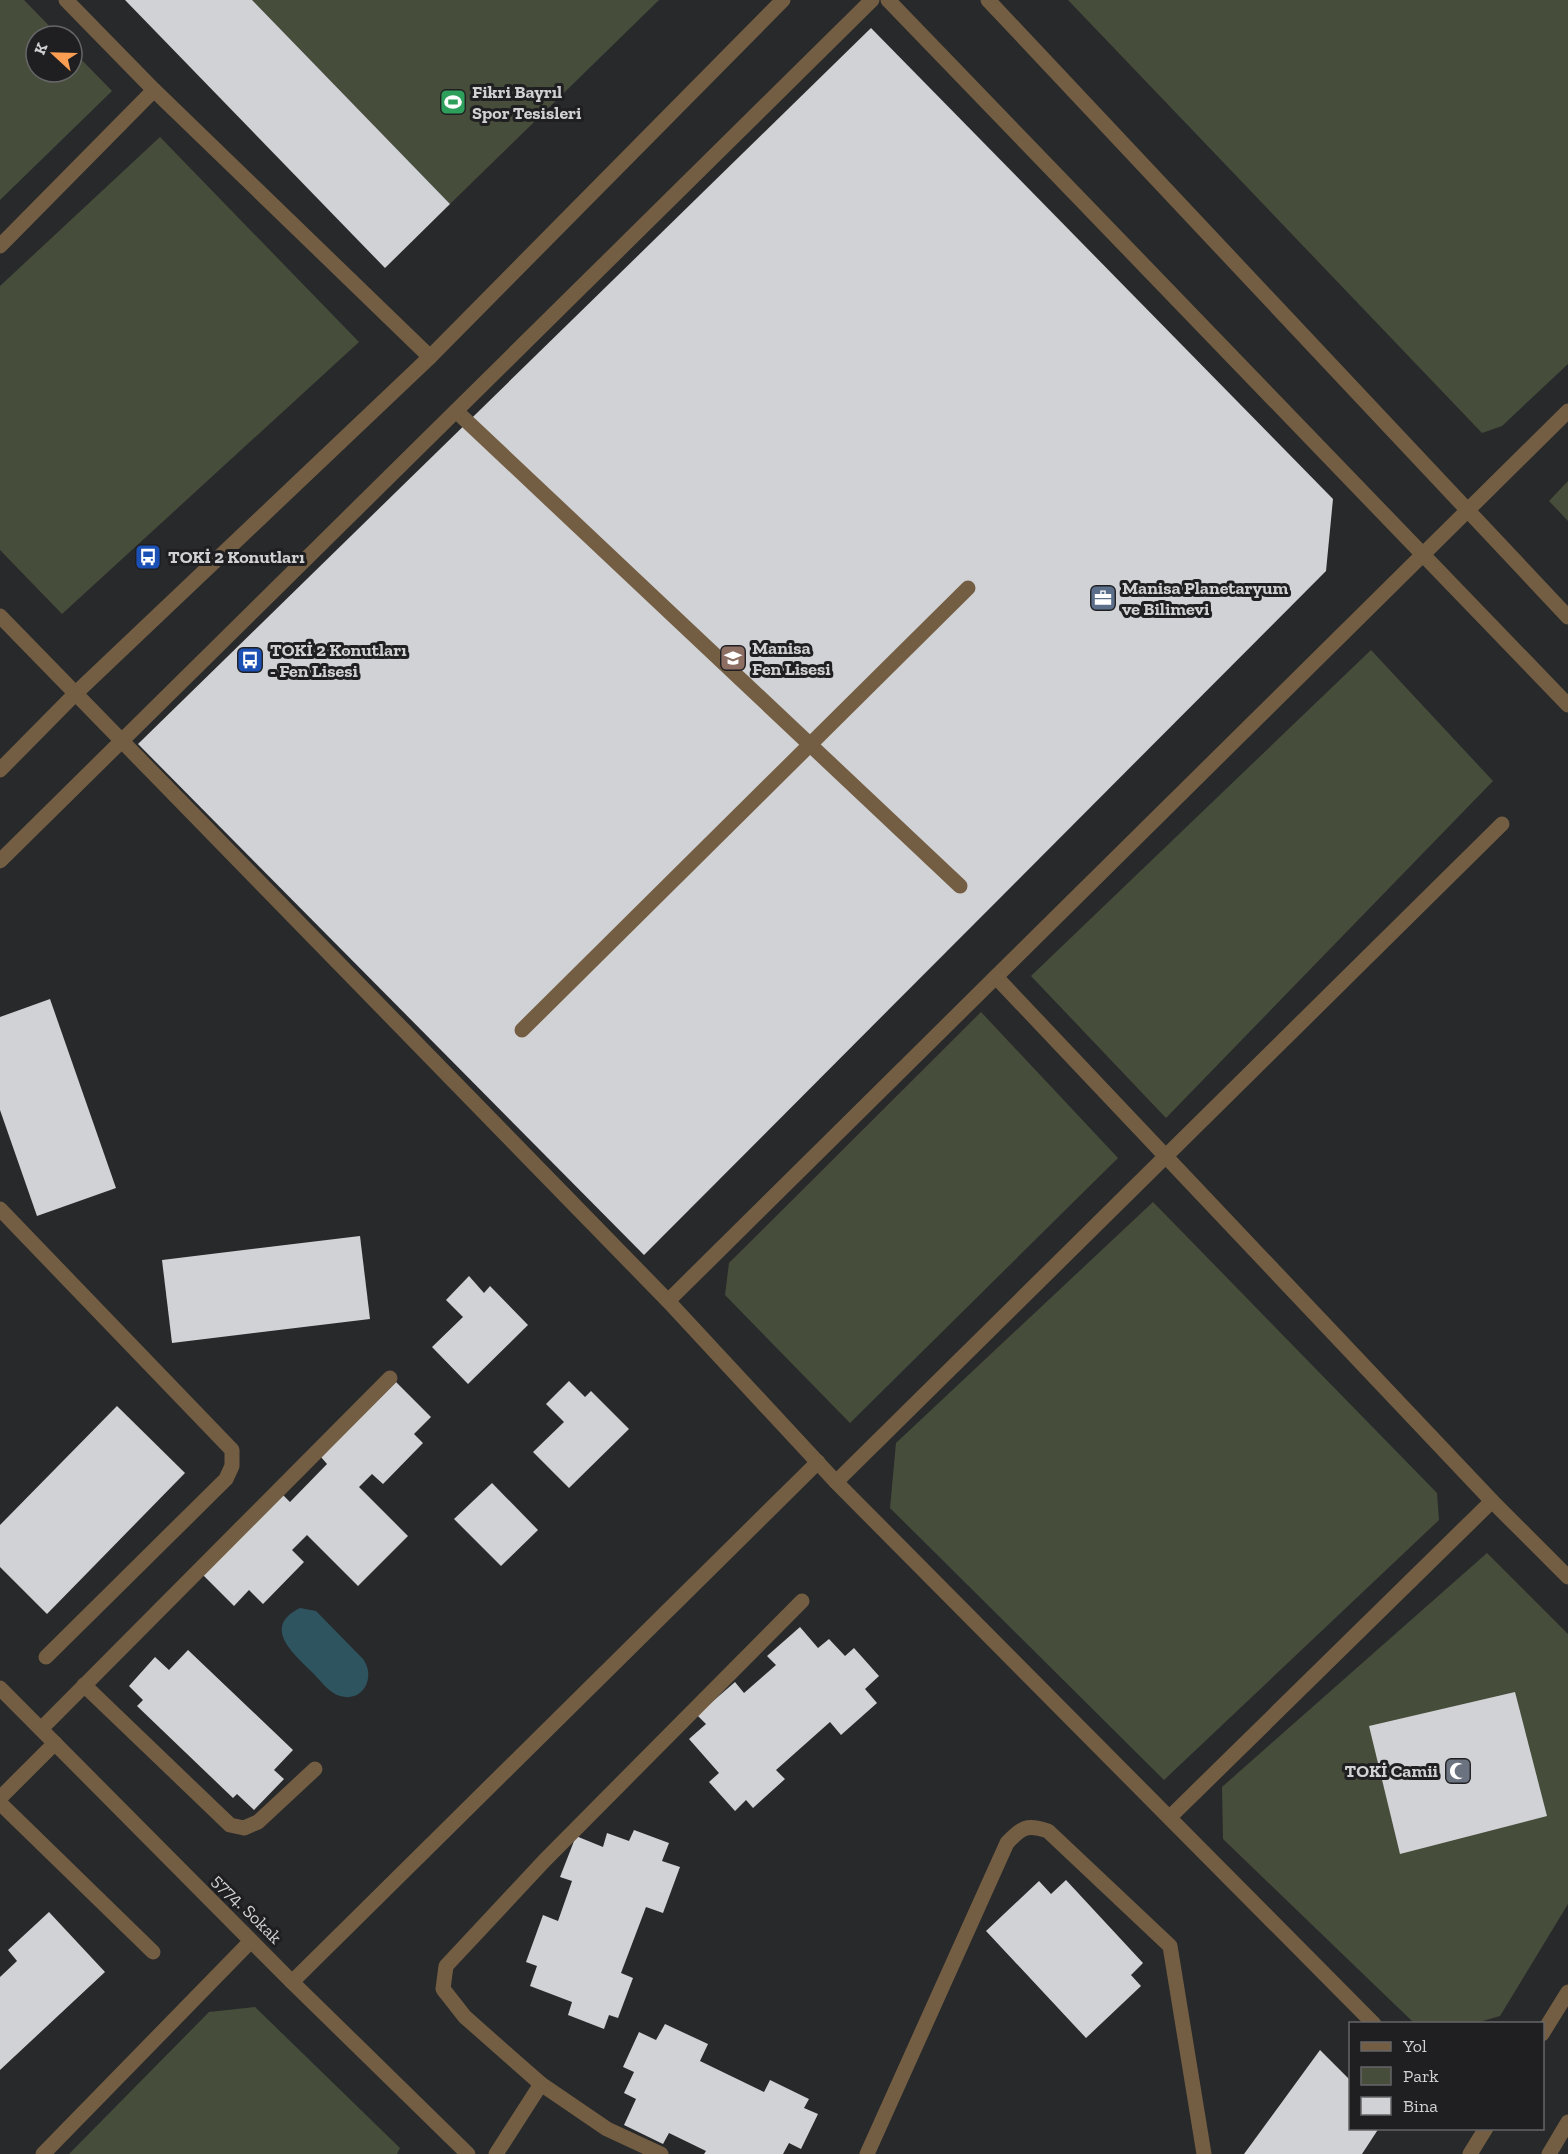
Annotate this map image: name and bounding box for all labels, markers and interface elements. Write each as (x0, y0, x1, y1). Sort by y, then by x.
north arrow (24, 24, 84, 84)
text: K (30, 40, 51, 57)
place label: Fikri Bayrıl Spor Tesisleri (472, 81, 582, 124)
sports icon: Fikri Bayrıl Spor Tesisleri (438, 87, 468, 117)
bus stop icon: TOKİ 2 Konutları (133, 542, 163, 572)
place label: TOKİ 2 Konutları (168, 546, 305, 568)
place label: Manisa Planetaryum ve Bilimevi (1122, 577, 1289, 620)
office icon: Manisa Planetaryum ve Bilimevi (1088, 583, 1118, 613)
place label: Manisa Fen Lisesi (752, 637, 831, 680)
place label: TOKİ 2 Konutları - Fen Lisesi (270, 639, 407, 682)
school or university icon: Manisa Fen Lisesi (718, 643, 748, 673)
bus stop icon: TOKİ 2 Konutları - Fen Lisesi (235, 645, 265, 675)
mosque icon: TOKİ Camii (1443, 1756, 1473, 1786)
place label: TOKİ Camii (1345, 1760, 1439, 1782)
street label: 5774. Sokak (208, 1870, 287, 1949)
legend (1349, 2022, 1544, 2130)
text: Yol (1402, 2035, 1427, 2057)
text: Park (1403, 2065, 1439, 2087)
text: Bina (1403, 2095, 1438, 2117)

